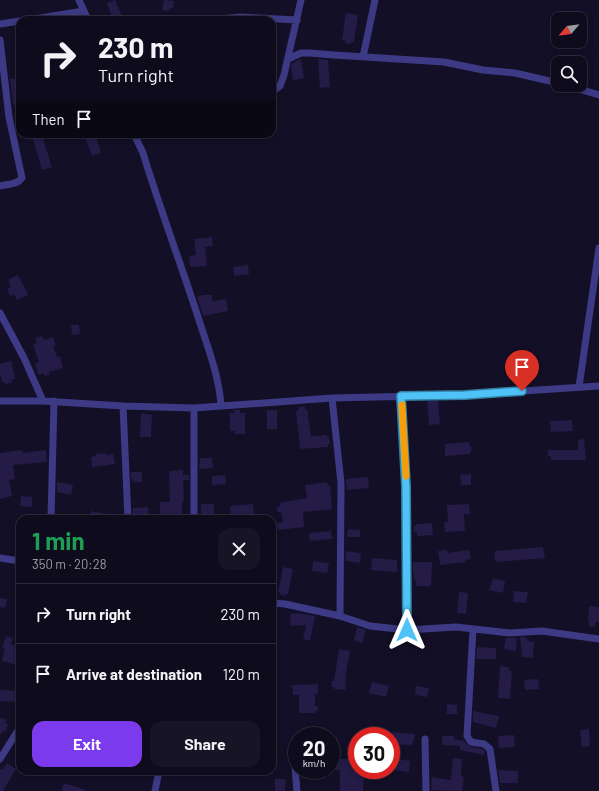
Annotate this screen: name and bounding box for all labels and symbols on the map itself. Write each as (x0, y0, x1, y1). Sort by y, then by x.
north arrow (551, 12, 587, 48)
pin (505, 350, 539, 391)
position arrow (386, 609, 428, 651)
speed limit sign: 30 (348, 727, 400, 779)

